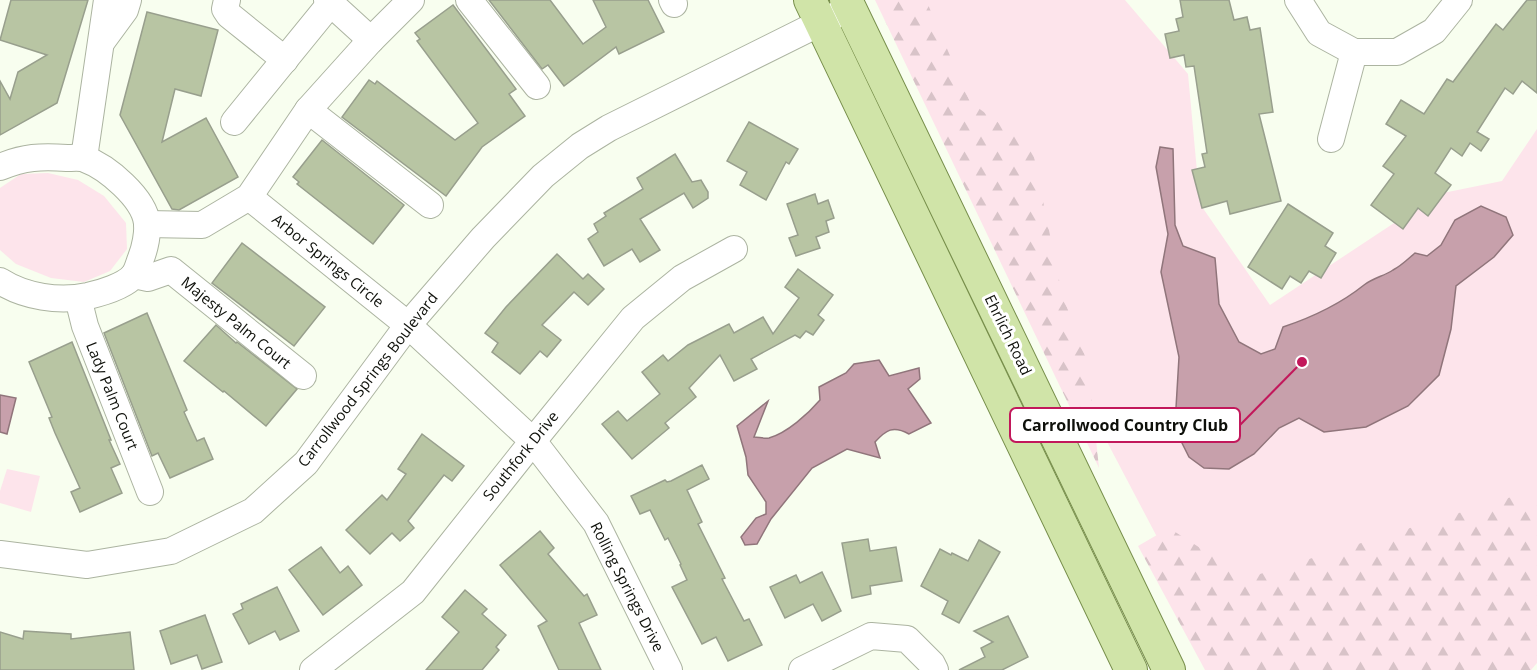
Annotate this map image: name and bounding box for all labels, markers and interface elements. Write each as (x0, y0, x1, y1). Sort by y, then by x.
street label: Arbor Springs Circle (269, 209, 389, 312)
street label: Majesty Palm Court (177, 272, 296, 373)
street label: Carrollwood Springs Boulevard (293, 288, 442, 471)
street label: Ehrlich Road (981, 291, 1037, 378)
street label: Lady Palm Court (82, 339, 144, 453)
street label: Southfork Drive (478, 406, 563, 504)
callout: Carrollwood Country Club (1010, 408, 1240, 442)
text: Carrollwood Country Club (1022, 414, 1228, 436)
street label: Rolling Springs Drive (586, 518, 669, 655)

